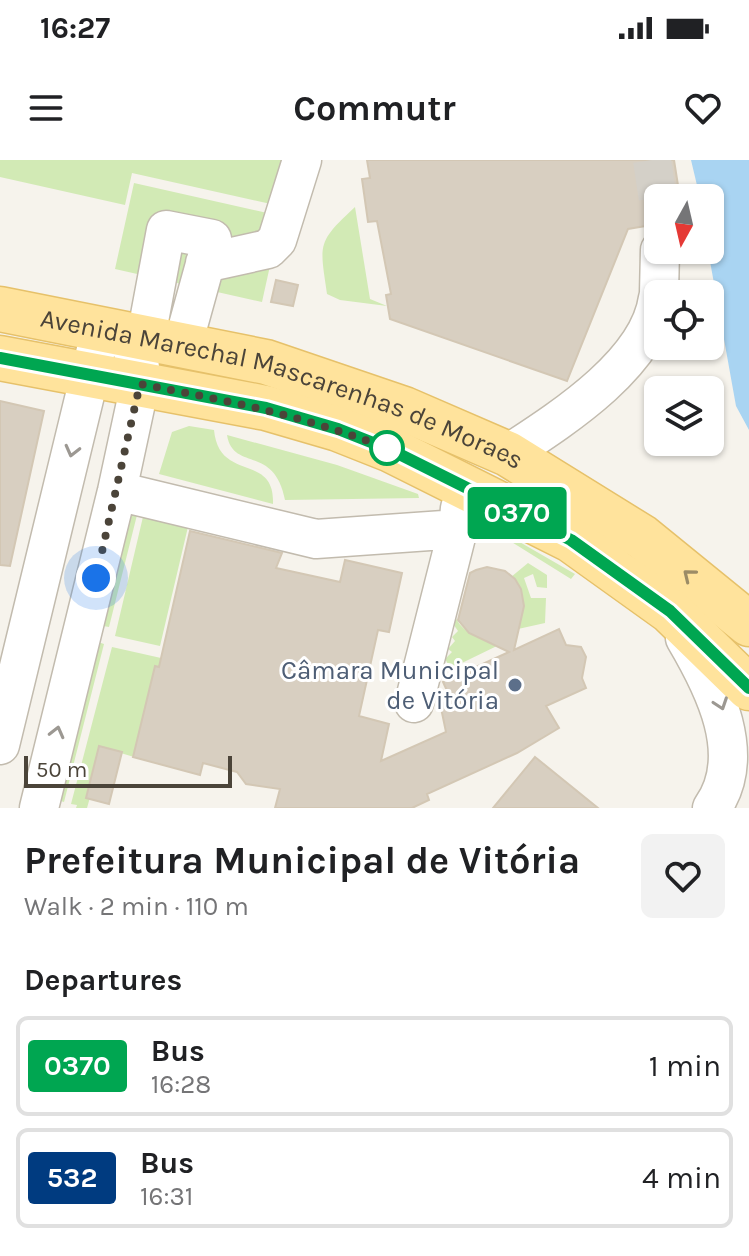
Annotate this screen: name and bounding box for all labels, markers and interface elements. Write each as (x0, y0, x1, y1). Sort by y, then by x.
text: 16:27 (40, 10, 110, 46)
icon: menu (24, 86, 68, 130)
icon: heart (681, 86, 725, 130)
text: Commutr (293, 87, 456, 129)
north arrow (644, 184, 724, 264)
map controls (644, 184, 724, 456)
button: locate (644, 280, 724, 360)
street label: Avenida Marechal Mascarenhas de Moraes (38, 302, 530, 476)
button: layers (644, 376, 724, 456)
unlabelled marker (370, 431, 404, 465)
one-way arrow (65, 444, 82, 458)
line badge: 0370 (461, 487, 573, 539)
text: 0370 (484, 496, 550, 529)
your location (76, 558, 116, 598)
one-way arrow (684, 570, 698, 585)
place label: Câmara Municipal de Vitória (281, 655, 499, 716)
marker: Câmara Municipal de Vitória (506, 676, 524, 694)
one-way arrow (711, 696, 727, 710)
one-way arrow (48, 726, 65, 740)
scale bar (24, 752, 232, 788)
text: 50 m (36, 757, 87, 783)
button: heart (641, 834, 725, 918)
text: Prefeitura Municipal de Vitória (24, 838, 580, 883)
text: Walk · 2 min · 110 m (24, 891, 249, 922)
text: Departures (24, 962, 182, 998)
text: Bus (151, 1033, 205, 1069)
text: 1 min (649, 1048, 721, 1084)
text: 0370 (44, 1049, 111, 1082)
text: 16:28 (151, 1069, 211, 1100)
text: Bus (140, 1145, 194, 1181)
text: 4 min (642, 1160, 721, 1196)
text: 532 (47, 1161, 97, 1194)
text: 16:31 (140, 1181, 193, 1212)

